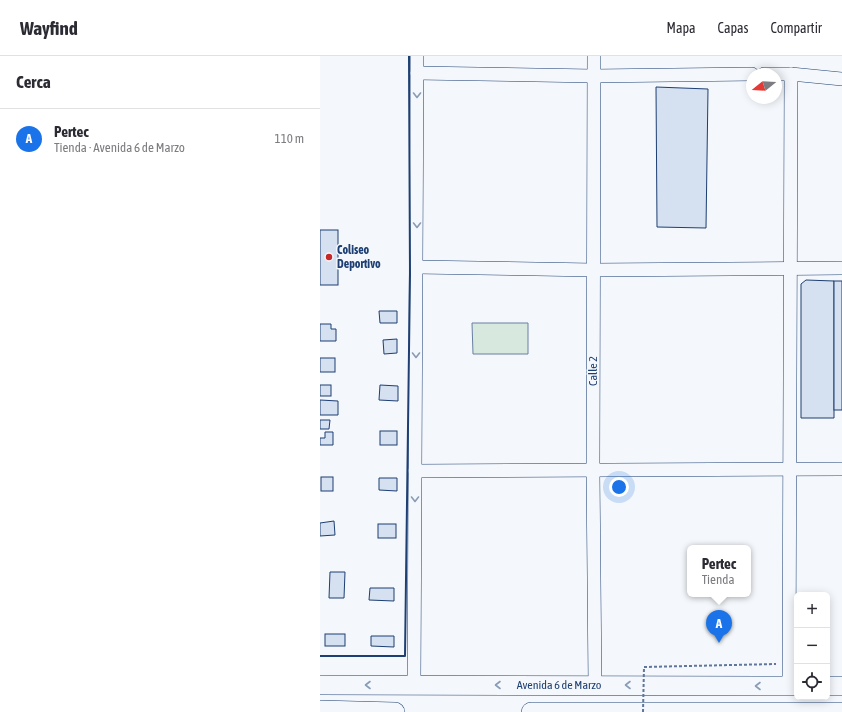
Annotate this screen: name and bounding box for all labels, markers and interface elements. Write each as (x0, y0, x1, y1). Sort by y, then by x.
text: Wayfind (20, 17, 78, 39)
text: Mapa (667, 20, 696, 36)
text: Capas (718, 20, 749, 36)
text: Compartir (771, 20, 822, 36)
north arrow (746, 68, 782, 104)
text: Cerca (16, 72, 51, 92)
one-way arrow (413, 92, 421, 98)
text: Pertec (54, 123, 89, 140)
text: A (26, 131, 32, 146)
text: 110 m (275, 131, 304, 146)
text: Tienda · Avenida 6 de Marzo (54, 140, 185, 155)
one-way arrow (413, 222, 421, 228)
place label: Coliseo Deportivo (337, 243, 381, 271)
marker: Coliseo Deportivo (324, 252, 334, 262)
one-way arrow (412, 352, 420, 358)
street label: Calle 2 (586, 356, 600, 386)
your location (609, 477, 629, 497)
one-way arrow (411, 496, 419, 502)
popup (687, 545, 751, 597)
text: Pertec (702, 555, 736, 572)
text: Tienda (702, 572, 734, 587)
map controls (794, 592, 830, 700)
button: + (794, 592, 830, 628)
pin: A (706, 610, 732, 643)
button: − (794, 628, 830, 664)
button: locate (794, 664, 830, 700)
street label: Avenida 6 de Marzo (517, 678, 602, 692)
one-way arrow (365, 681, 371, 689)
one-way arrow (495, 681, 501, 689)
one-way arrow (625, 681, 631, 689)
one-way arrow (755, 682, 761, 690)

